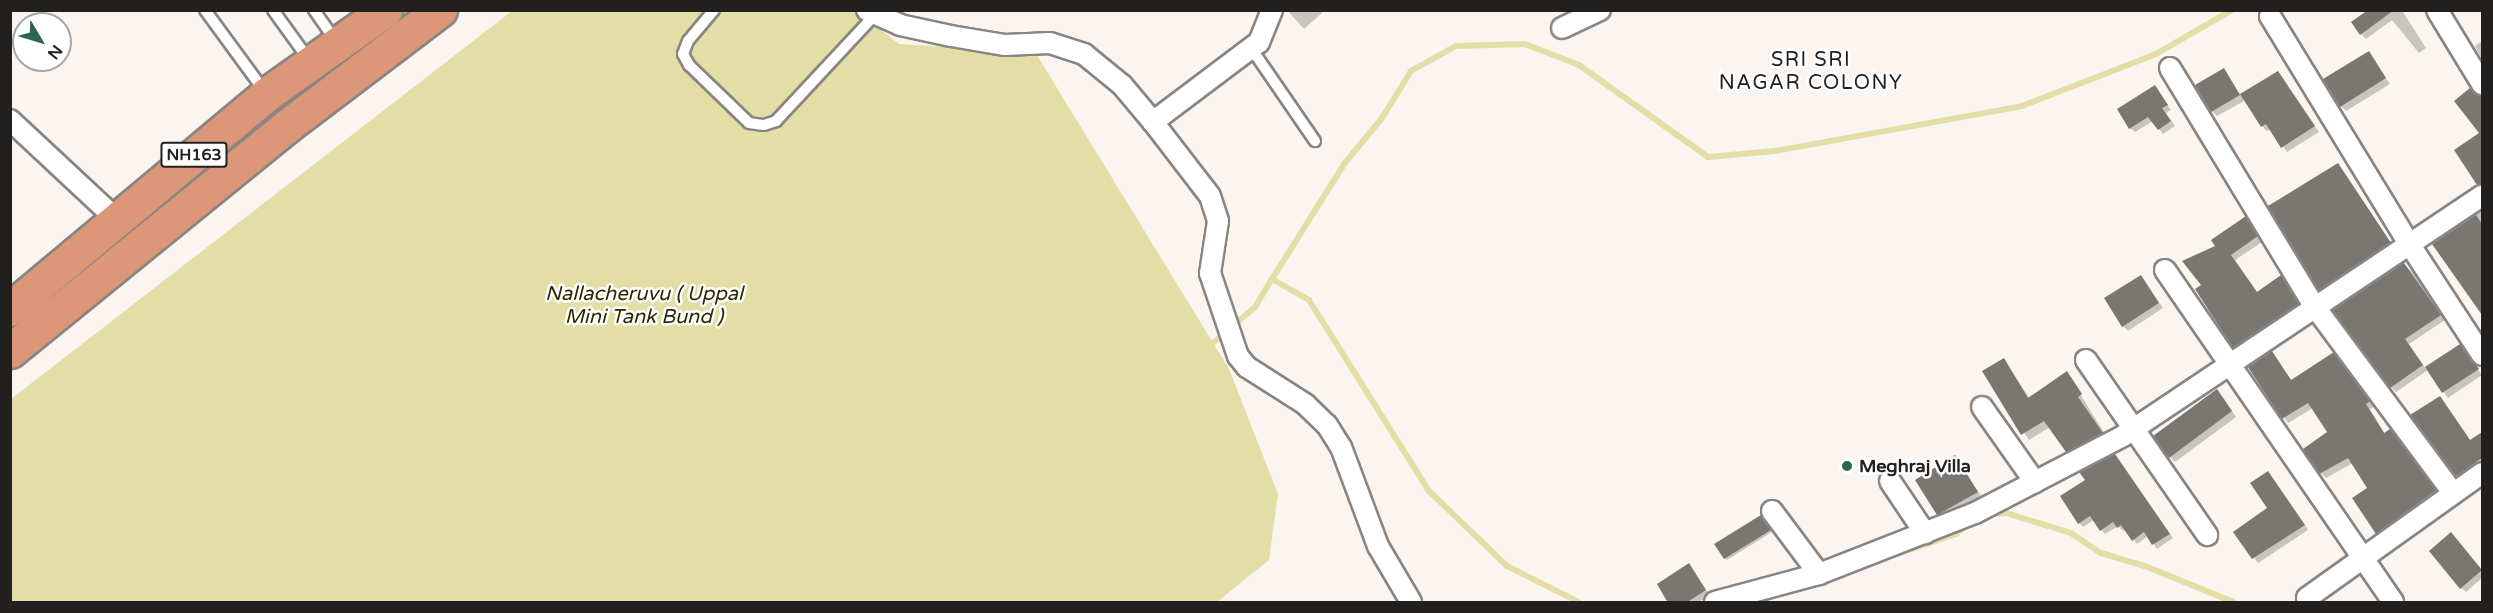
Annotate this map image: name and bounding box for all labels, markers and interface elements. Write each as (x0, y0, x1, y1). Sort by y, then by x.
north arrow (12, 12, 72, 72)
text: N (43, 41, 66, 63)
district label: SRI SRI NAGAR COLONY (1719, 48, 1903, 95)
road number: NH163 (160, 142, 228, 168)
water label: Nallacheruvu ( Uppal Mini Tank Bund ) (545, 283, 743, 330)
place label: Meghraj Villa (1859, 455, 1971, 477)
marker: Meghraj Villa (1840, 459, 1854, 473)

